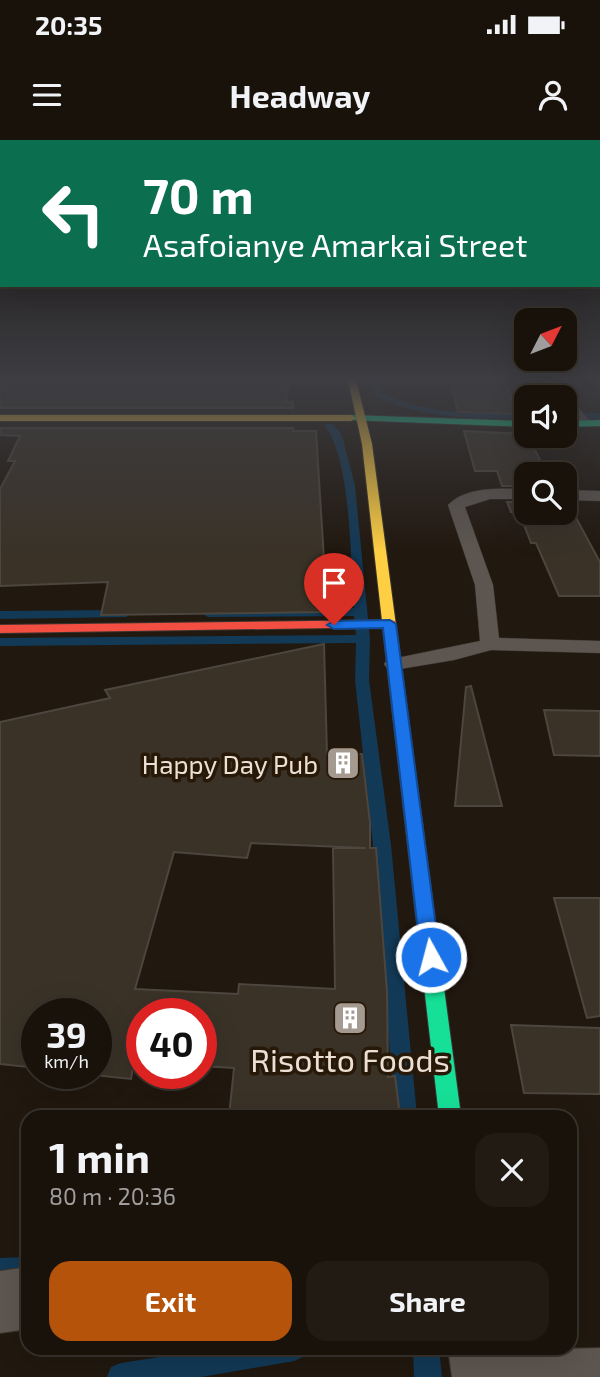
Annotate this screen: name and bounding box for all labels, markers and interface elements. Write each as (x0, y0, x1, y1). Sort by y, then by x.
text: 20:35 (35, 9, 102, 40)
icon: menu (28, 76, 66, 114)
text: Headway (230, 76, 370, 114)
icon: person (534, 76, 572, 114)
text: 70 m (143, 165, 254, 224)
icon: left (28, 168, 119, 259)
text: Asafoianye Amarkai Street (143, 225, 527, 263)
north arrow (514, 308, 578, 371)
map controls (514, 308, 577, 525)
button: sound (514, 385, 577, 448)
button: search (514, 462, 577, 525)
pin (304, 553, 364, 625)
icon: arrive (315, 564, 353, 602)
building icon: Happy Day Pub (324, 744, 362, 782)
place label: Happy Day Pub (142, 748, 318, 779)
position arrow (394, 920, 468, 994)
speed limit sign: 40 (126, 998, 217, 1089)
building icon: Risotto Foods (331, 999, 369, 1037)
text: 39 (46, 1013, 87, 1055)
place label: Risotto Foods (250, 1040, 450, 1078)
text: km/h (44, 1050, 89, 1072)
text: 1 min (49, 1131, 150, 1181)
button: close (475, 1133, 549, 1207)
text: 80 m · 20:36 (49, 1182, 176, 1210)
button: Exit (49, 1261, 292, 1341)
button: Share (306, 1261, 549, 1341)

